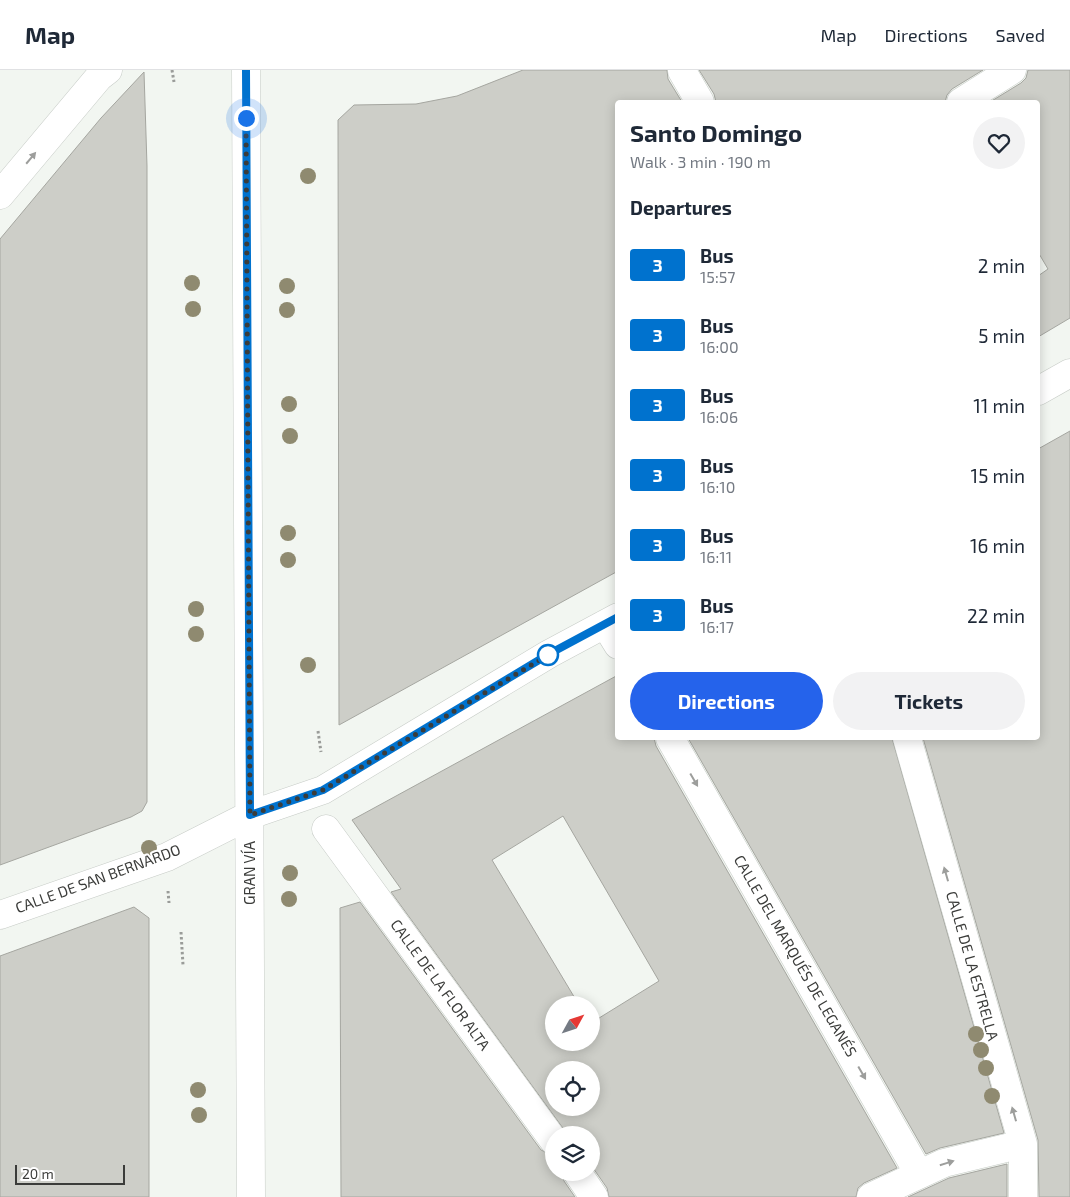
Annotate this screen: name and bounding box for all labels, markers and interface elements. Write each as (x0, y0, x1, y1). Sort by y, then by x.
text: Map (25, 20, 75, 49)
text: Map (820, 24, 857, 46)
text: Directions (885, 24, 968, 46)
text: Saved (996, 24, 1045, 46)
your location (234, 106, 259, 131)
button: heart (973, 117, 1025, 169)
text: Santo Domingo (630, 118, 802, 147)
one-way arrow (25, 152, 37, 164)
text: Walk · 3 min · 190 m (630, 152, 771, 171)
text: Departures (630, 196, 732, 219)
text: Bus (700, 244, 734, 267)
text: 3 (652, 254, 663, 276)
text: 2 min (978, 254, 1025, 277)
text: 15:57 (700, 267, 736, 286)
text: Bus (700, 314, 734, 337)
text: 3 (652, 324, 663, 346)
text: 5 min (978, 324, 1025, 347)
text: 16:00 (700, 337, 739, 356)
text: Bus (700, 384, 734, 407)
text: 3 (652, 394, 663, 416)
text: 11 min (973, 394, 1025, 417)
text: 16:06 (700, 407, 738, 426)
text: Bus (700, 454, 734, 477)
text: 3 (652, 464, 663, 486)
text: 15 min (971, 464, 1025, 487)
text: 16:10 (700, 477, 735, 496)
text: Bus (700, 524, 734, 547)
text: 3 (652, 534, 663, 556)
text: 16 min (970, 534, 1025, 557)
text: 16:11 (700, 547, 732, 566)
text: Bus (700, 594, 734, 617)
text: 3 (652, 604, 663, 626)
text: 22 min (967, 604, 1025, 627)
text: 16:17 (700, 617, 734, 636)
unlabelled marker (537, 644, 559, 666)
button: Directions (630, 672, 823, 730)
button: Tickets (833, 672, 1025, 730)
one-way arrow (690, 773, 699, 786)
street label: CALLE DE SAN BERNARDO (13, 840, 183, 916)
street label: GRAN VÍA (240, 840, 258, 905)
street label: CALLE DEL MARQUÉS DE LEGANÉS (730, 851, 861, 1060)
one-way arrow (942, 866, 950, 882)
street label: CALLE DE LA ESTRELLA (943, 889, 1003, 1043)
street label: CALLE DE LA FLOR ALTA (387, 916, 495, 1054)
north arrow (545, 996, 600, 1051)
map controls (545, 996, 600, 1181)
button: locate (545, 1061, 600, 1116)
one-way arrow (857, 1066, 866, 1080)
one-way arrow (1010, 1107, 1018, 1122)
button: layers (545, 1126, 600, 1181)
one-way arrow (940, 1158, 955, 1166)
scale bar (15, 1162, 125, 1185)
text: 20 m (22, 1165, 54, 1182)

